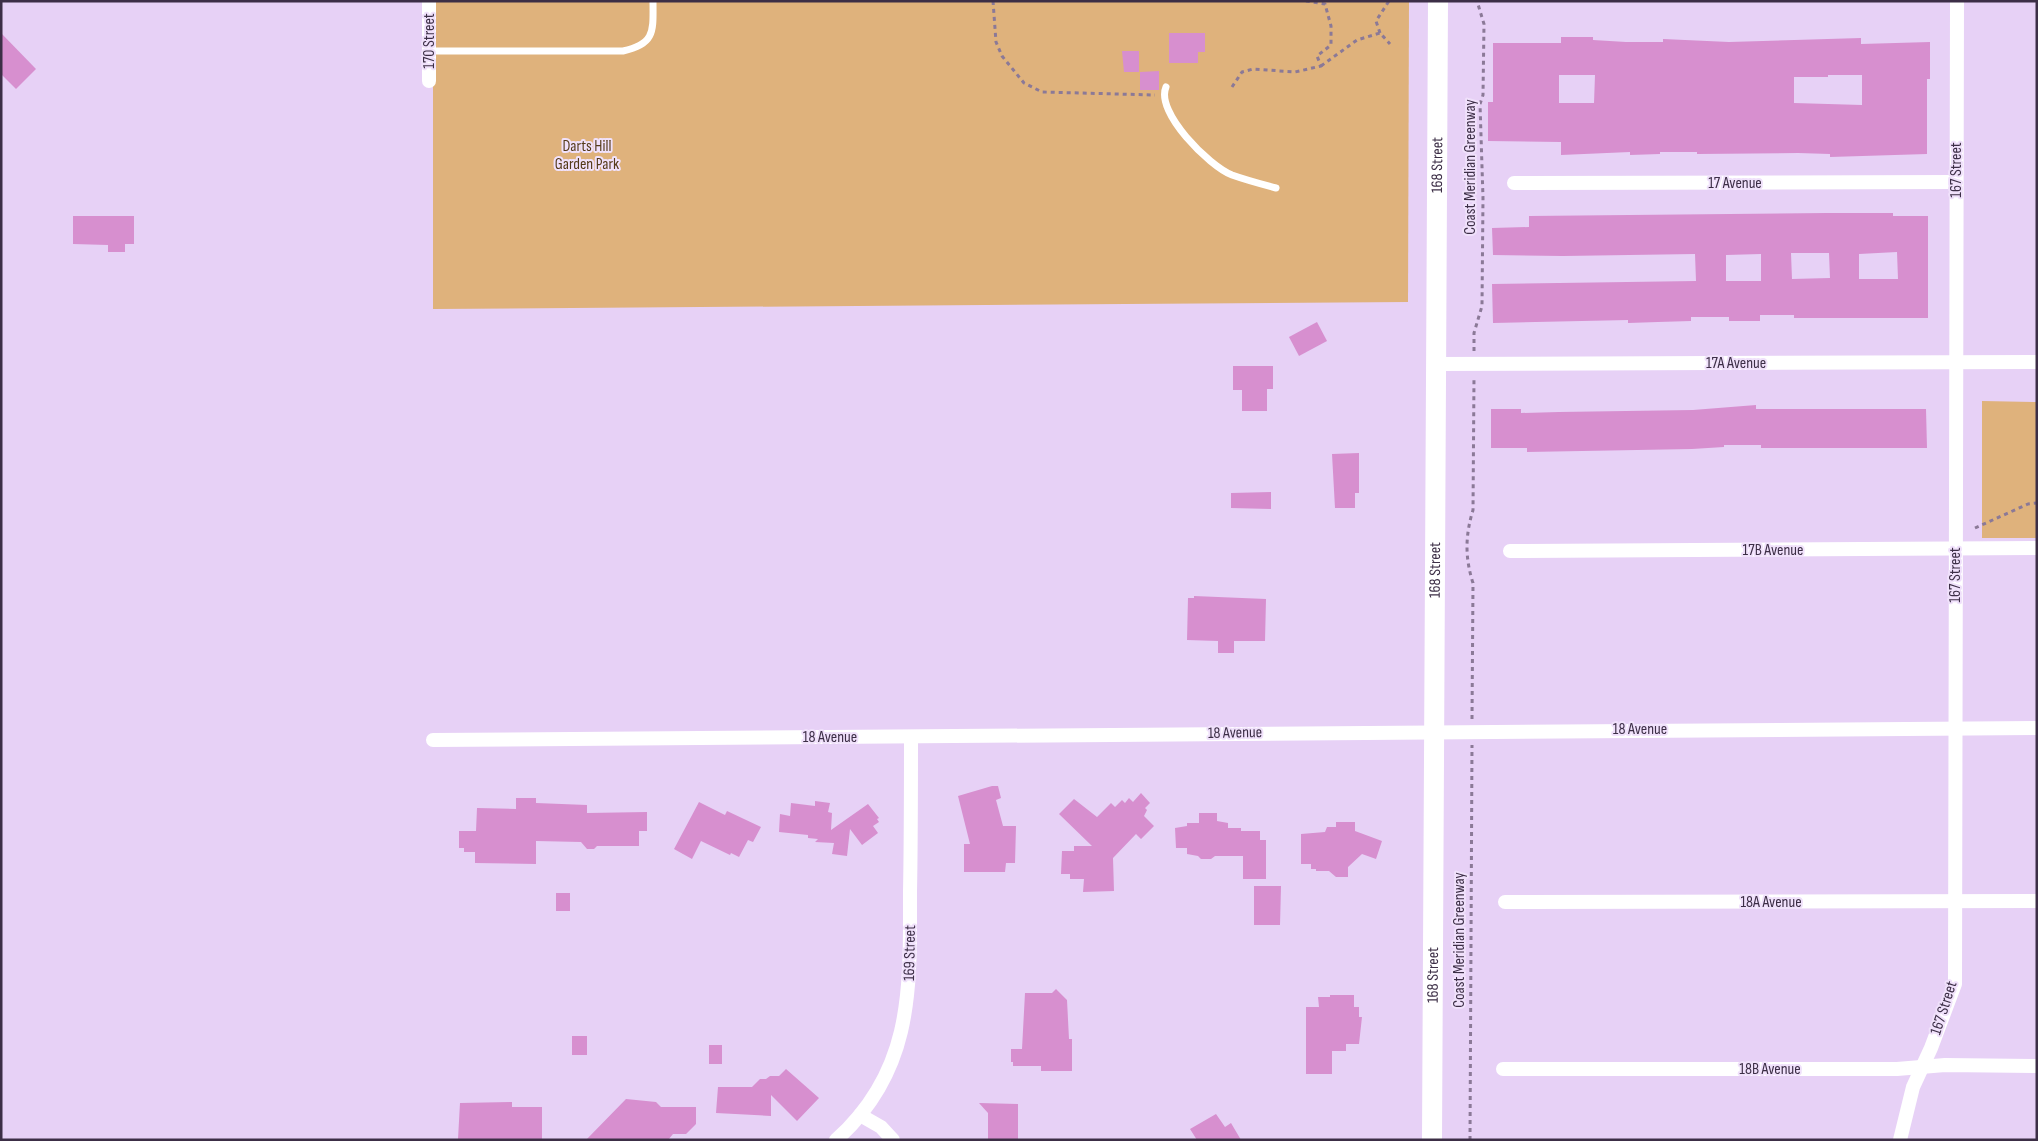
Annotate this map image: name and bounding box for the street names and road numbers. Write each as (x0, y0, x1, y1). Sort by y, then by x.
street label: 170 Street (420, 13, 439, 69)
street label: Coast Meridian Greenway (1461, 99, 1480, 235)
street label: 168 Street (1427, 137, 1447, 193)
street label: 167 Street (1947, 142, 1966, 198)
street label: 17 Avenue (1708, 174, 1762, 193)
street label: 17A Avenue (1706, 354, 1766, 373)
street label: 17B Avenue (1743, 541, 1803, 560)
street label: 168 Street (1425, 542, 1445, 598)
street label: 167 Street (1946, 547, 1965, 603)
street label: 18 Avenue (1613, 720, 1667, 739)
street label: 18 Avenue (1208, 723, 1262, 743)
street label: 18 Avenue (803, 728, 857, 747)
street label: Coast Meridian Greenway (1450, 872, 1469, 1008)
street label: 18A Avenue (1740, 893, 1802, 912)
street label: 169 Street (900, 925, 920, 981)
street label: 168 Street (1423, 947, 1443, 1003)
street label: 167 Street (1926, 979, 1962, 1037)
street label: 18B Avenue (1739, 1060, 1801, 1079)

